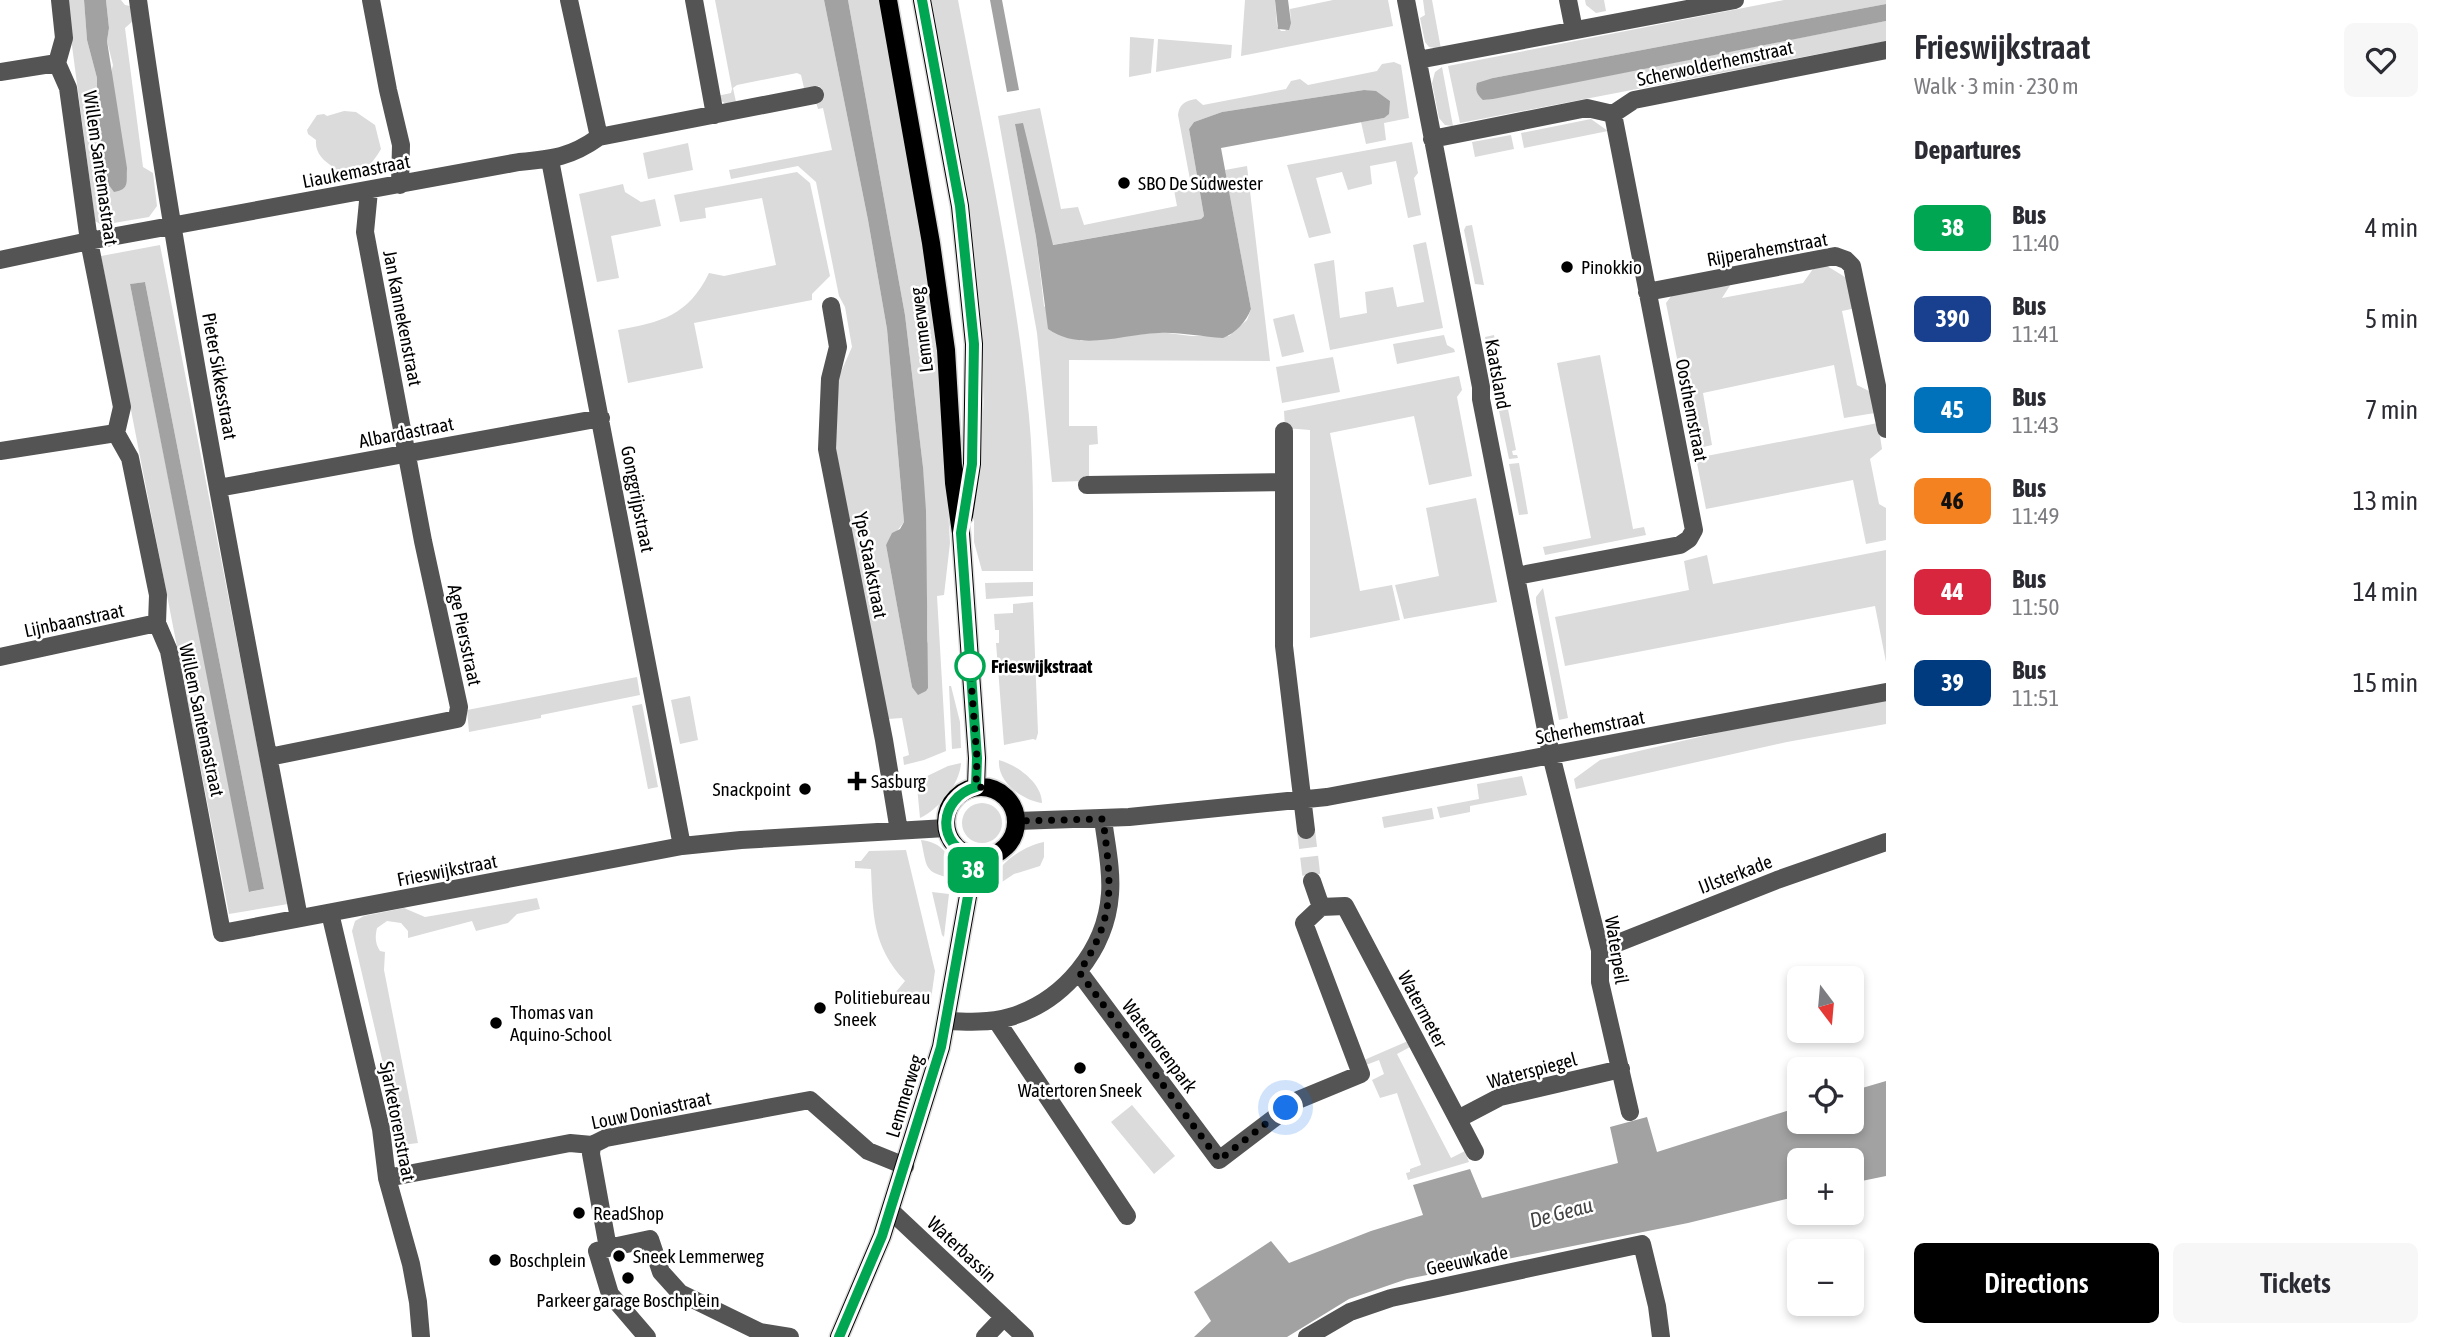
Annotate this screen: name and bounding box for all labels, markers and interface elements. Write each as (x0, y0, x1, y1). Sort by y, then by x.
button: heart (2344, 23, 2418, 97)
text: Frieswijkstraat (1914, 28, 2090, 66)
street label: Scherwolderhemstraat (1635, 36, 1795, 90)
text: Walk · 3 min · 230 m (1914, 73, 2078, 99)
street label: Willem Santemastraat (79, 89, 123, 247)
text: Departures (1914, 135, 2021, 165)
street label: Liaukemastraat (300, 150, 412, 192)
place label: SBO De Súdwester (1138, 172, 1263, 194)
marker: SBO De Súdwester (1116, 175, 1132, 191)
text: Bus (2012, 200, 2046, 230)
text: 4 min (2365, 213, 2418, 243)
text: 38 (1941, 214, 1964, 241)
street label: Rijperahemstraat (1705, 228, 1829, 270)
text: 11:40 (2012, 230, 2059, 256)
street label: Jan Kannekenstraat (379, 248, 427, 388)
place label: Pinokkio (1581, 256, 1642, 278)
marker: Pinokkio (1559, 259, 1575, 275)
street label: Lemmerweg (905, 285, 937, 374)
text: Bus (2012, 291, 2046, 321)
text: 5 min (2365, 304, 2418, 334)
text: 390 (1936, 305, 1969, 332)
street label: Pieter Sikkesstraat (198, 311, 242, 441)
text: 11:41 (2012, 321, 2059, 347)
street label: Kaatsland (1481, 337, 1515, 411)
street label: Oosthemstraat (1671, 357, 1713, 463)
text: Bus (2012, 382, 2046, 412)
text: 7 min (2365, 395, 2418, 425)
text: 45 (1941, 396, 1964, 423)
street label: Albardastraat (357, 412, 455, 452)
text: 11:43 (2012, 412, 2059, 438)
street label: Gonggrijpstraat (617, 444, 659, 554)
text: Bus (2012, 473, 2046, 503)
text: 13 min (2353, 486, 2418, 516)
text: 46 (1941, 487, 1964, 514)
text: 11:49 (2012, 503, 2059, 529)
street label: Ype Staakstraat (850, 510, 892, 620)
text: Bus (2012, 564, 2046, 594)
text: 14 min (2353, 577, 2418, 607)
text: 44 (1941, 578, 1964, 605)
street label: Age Piersstraat (444, 582, 486, 688)
text: 11:50 (2012, 594, 2059, 620)
street label: Lijnbaanstraat (22, 599, 126, 641)
street label: Willem Santemastraat (175, 641, 229, 799)
marker: Frieswijkstraat (955, 651, 985, 681)
place label: Frieswijkstraat (991, 655, 1093, 677)
text: Bus (2012, 655, 2046, 685)
text: 15 min (2353, 668, 2418, 698)
text: 39 (1941, 669, 1964, 696)
text: 11:51 (2012, 685, 2059, 711)
street label: Scherhemstraat (1534, 706, 1646, 748)
place label: Sasburg (871, 770, 927, 792)
marker: Sasburg (849, 773, 865, 789)
place label: Snackpoint (713, 778, 791, 800)
marker: Snackpoint (797, 781, 813, 797)
line badge: 38 (942, 847, 1004, 893)
street label: Frieswijkstraat (395, 850, 499, 890)
street label: IJlsterkade (1695, 850, 1775, 898)
text: 38 (962, 856, 984, 883)
street label: Waterpeil (1601, 914, 1633, 986)
north arrow (1787, 966, 1864, 1043)
map controls (1787, 966, 1864, 1316)
street label: Watermeter (1394, 967, 1452, 1051)
place label: Politiebureau Sneek (834, 986, 930, 1030)
street label: Watertorenpark (1118, 995, 1203, 1097)
marker: Politiebureau Sneek (812, 1000, 828, 1016)
place label: Thomas van Aquino-School (510, 1001, 612, 1045)
marker: Thomas van Aquino-School (488, 1015, 504, 1031)
street label: Waterspiegel (1485, 1048, 1579, 1092)
street label: Lemmerweg (881, 1051, 927, 1140)
button: locate (1787, 1057, 1864, 1134)
street label: Sjarketorenstraat (376, 1059, 420, 1183)
marker: Watertoren Sneek (1072, 1060, 1088, 1076)
place label: Watertoren Sneek (1018, 1079, 1143, 1101)
street label: Louw Doniastraat (589, 1087, 713, 1133)
your location (1268, 1090, 1303, 1125)
button: + (1787, 1148, 1864, 1225)
water label: De Geau (1527, 1192, 1595, 1232)
place label: ReadShop (593, 1202, 664, 1224)
marker: ReadShop (571, 1205, 587, 1221)
street label: Waterbassin (923, 1211, 1001, 1287)
button: − (1787, 1239, 1864, 1316)
street label: Geeuwkade (1424, 1241, 1510, 1279)
button: Directions (1914, 1243, 2159, 1323)
button: Tickets (2173, 1243, 2418, 1323)
place label: Sneek Lemmerweg (633, 1245, 765, 1267)
marker: Sneek Lemmerweg (611, 1248, 627, 1264)
place label: Boschplein (509, 1249, 586, 1271)
marker: Boschplein (487, 1252, 503, 1268)
marker: Parkeer garage Boschplein (620, 1270, 636, 1286)
place label: Parkeer garage Boschplein (536, 1289, 720, 1311)

